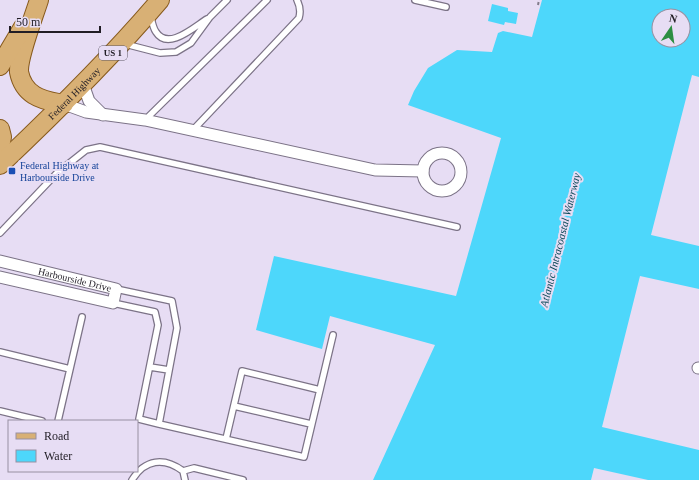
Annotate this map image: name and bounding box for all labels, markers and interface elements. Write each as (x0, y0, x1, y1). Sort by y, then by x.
scale bar (10, 8, 100, 34)
north arrow (651, 8, 691, 48)
text: N (668, 12, 679, 25)
text: 50 m (16, 15, 41, 29)
road number: US 1 (99, 46, 127, 60)
street label: Federal Highway (45, 65, 102, 122)
place label: Federal Highway at Harbourside Drive (20, 160, 99, 183)
marker: Federal Highway at Harbourside Drive (7, 166, 17, 176)
water label: Atlantic Intracoastal Waterway (537, 172, 583, 309)
street label: Harbourside Drive (37, 265, 113, 293)
legend (8, 420, 138, 472)
text: Road (44, 429, 69, 443)
text: Water (44, 449, 72, 463)

